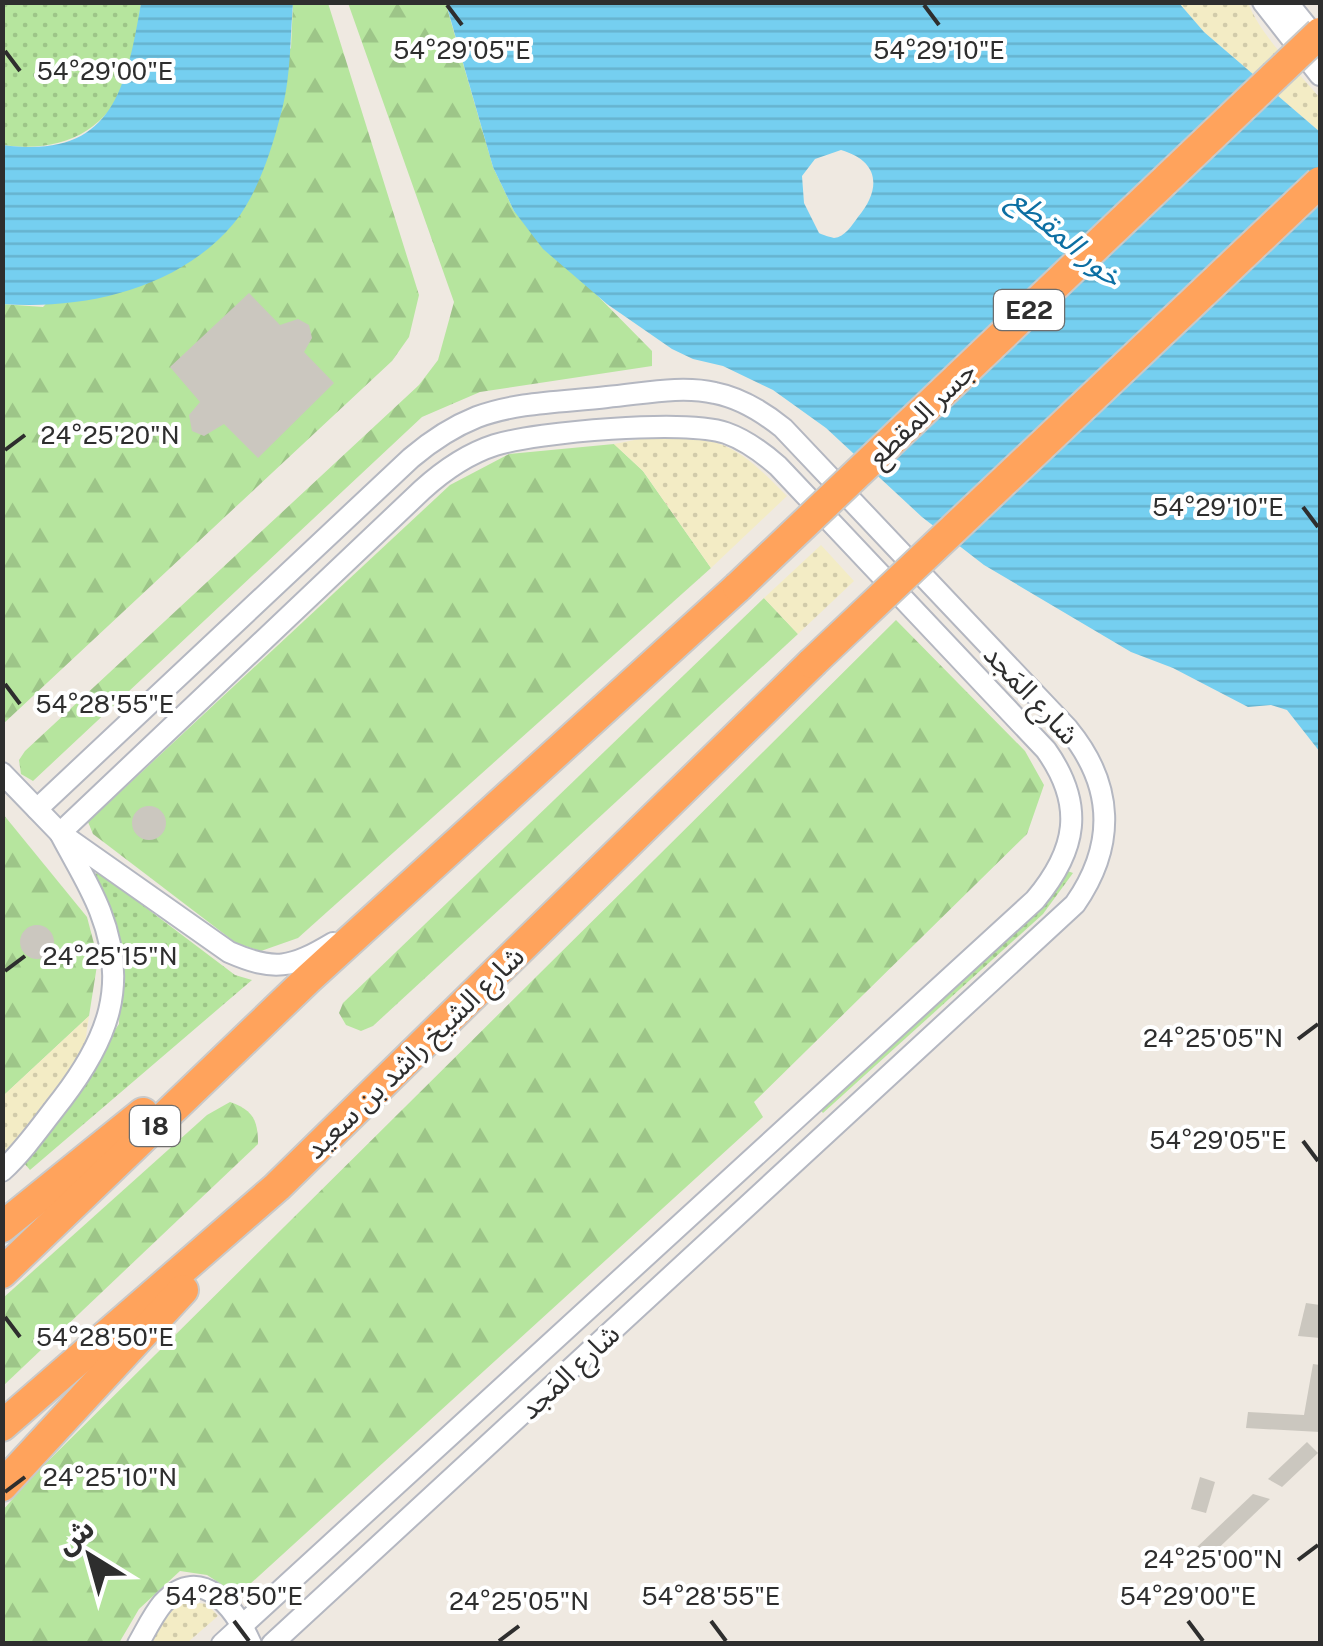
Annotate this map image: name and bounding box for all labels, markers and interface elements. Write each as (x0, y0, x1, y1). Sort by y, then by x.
text: 54°29'05"E (393, 35, 531, 65)
text: 54°29'10"E (873, 35, 1005, 65)
text: 54°29'00"E (37, 56, 173, 86)
water label: خور المقطع (999, 179, 1130, 298)
road number: E22 (994, 290, 1064, 330)
street label: جسر المقطع (860, 354, 985, 476)
text: 24°25'20"N (41, 420, 180, 450)
text: 54°29'10"E (1152, 492, 1284, 522)
street label: شارع المَجد (974, 637, 1086, 754)
text: 54°28'55"E (36, 689, 174, 719)
street label: شارع الشيخ راشد بن سعيد (298, 939, 534, 1169)
text: 24°25'15"N (43, 941, 177, 971)
text: 24°25'05"N (1143, 1023, 1283, 1053)
road number: 18 (130, 1106, 180, 1146)
text: 54°29'05"E (1149, 1125, 1287, 1155)
street label: شارع المَجد (512, 1317, 629, 1429)
text: 54°28'50"E (36, 1322, 174, 1352)
text: 24°25'10"N (43, 1462, 177, 1492)
north arrow (40, 1506, 140, 1606)
text: ش (49, 1511, 100, 1560)
text: 24°25'00"N (1143, 1544, 1283, 1574)
text: 54°28'50"E (165, 1581, 303, 1611)
text: 54°28'55"E (642, 1581, 780, 1611)
text: 54°29'00"E (1120, 1581, 1256, 1611)
text: 24°25'05"N (449, 1586, 589, 1616)

